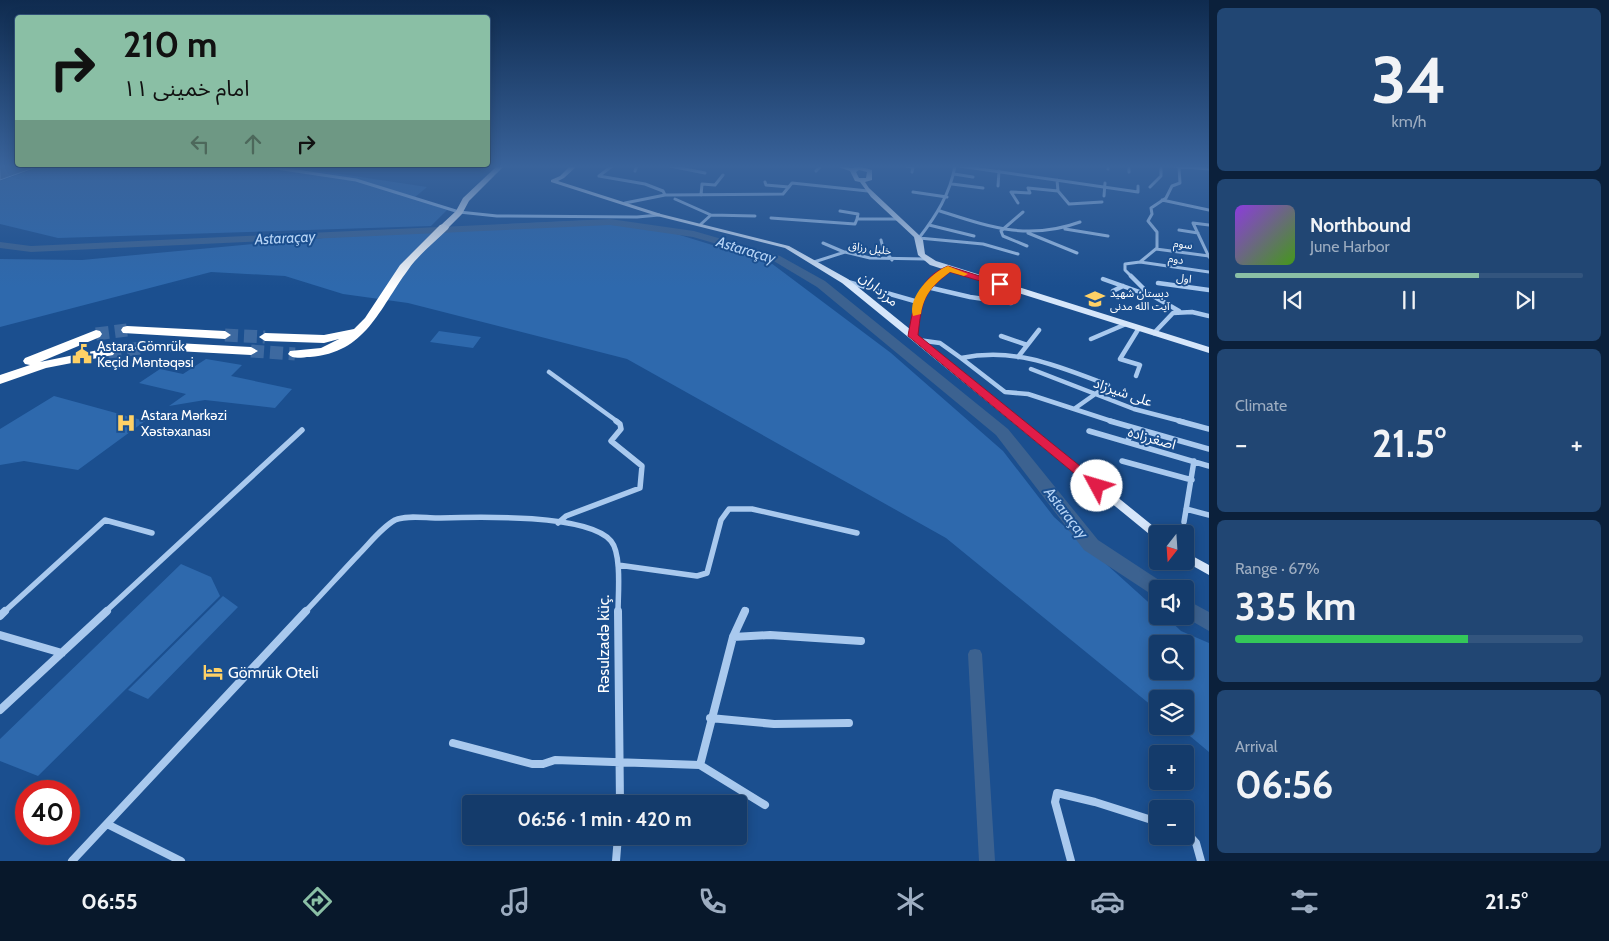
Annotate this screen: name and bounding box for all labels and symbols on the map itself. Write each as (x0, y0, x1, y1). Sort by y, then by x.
water label: Astaraçay (253, 227, 317, 249)
water label: Astaraçay (713, 232, 779, 268)
street label: سوم (1172, 236, 1194, 253)
street label: خلیل رزاق (848, 238, 893, 258)
street label: دوم (1167, 251, 1185, 268)
pin (979, 263, 1021, 305)
street label: مرزداران (856, 268, 902, 310)
street label: اول (1176, 270, 1192, 286)
place label: دبستان شهید آیت الله مدنی (1110, 286, 1170, 313)
school or university icon: دبستان شهید آیت الله مدنی (1084, 288, 1106, 310)
place label: Astara Gömrük Keçid Məntəqəsi (97, 337, 194, 371)
public building icon: Astara Gömrük Keçid Məntəqəsi (71, 343, 93, 365)
street label: علی شیرزاد (1091, 374, 1155, 410)
place label: Astara Mərkəzi Xəstəxanası (141, 406, 227, 440)
hospital icon: Astara Mərkəzi Xəstəxanası (115, 412, 137, 434)
street label: اصغرزاده (1126, 423, 1178, 453)
position arrow (1070, 459, 1122, 511)
water label: Astaraçay (1040, 483, 1092, 543)
north arrow (1149, 525, 1194, 570)
street label: Rəsulzadə küç. (594, 595, 613, 693)
hotel icon: Gömrük Oteli (202, 661, 224, 683)
place label: Gömrük Oteli (228, 663, 319, 682)
speed limit sign: 40 (15, 780, 80, 845)

